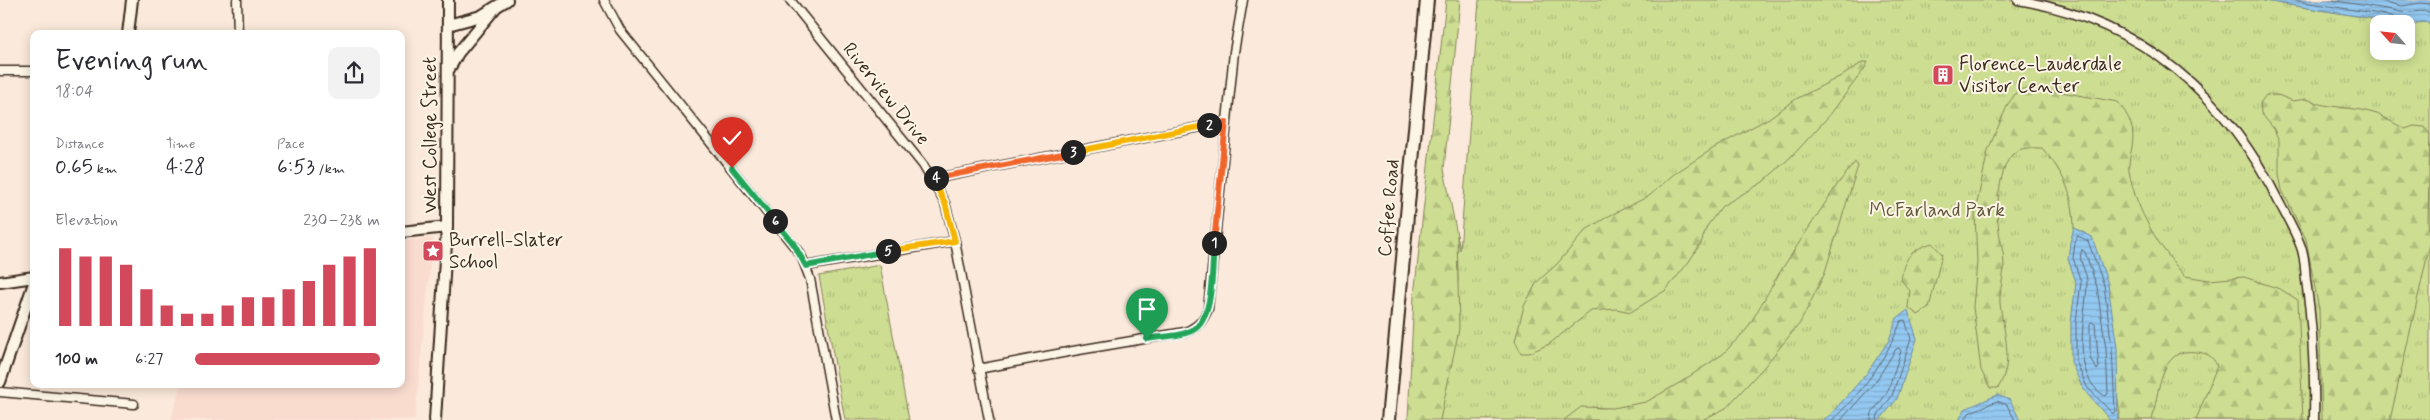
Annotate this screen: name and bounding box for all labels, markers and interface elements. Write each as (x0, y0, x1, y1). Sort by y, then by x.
north arrow (2370, 15, 2415, 60)
map controls (2370, 15, 2415, 60)
street label: Riverview Drive (837, 37, 935, 151)
text: Evening run (55, 43, 208, 80)
button: share (328, 47, 380, 99)
place label: Florence-Lauderdale Visitor Center (1959, 52, 2122, 99)
street label: West College Street (418, 57, 444, 213)
building icon: Florence-Lauderdale Visitor Center (1931, 63, 1955, 87)
text: 18:04 (55, 81, 94, 102)
pin: 2 (1196, 112, 1222, 138)
text: 2 (1206, 116, 1213, 134)
pin (711, 117, 753, 168)
icon: check (718, 124, 746, 152)
text: Distance (55, 135, 104, 153)
text: Time (166, 135, 195, 153)
text: Pace (277, 135, 305, 153)
pin: 3 (1060, 140, 1086, 164)
text: 3 (1070, 143, 1077, 161)
text: 0.65 (55, 153, 93, 181)
text: 4:28 (166, 153, 206, 181)
text: 6:53 (277, 153, 315, 181)
street label: Coffee Road (1372, 158, 1406, 258)
text: km (93, 160, 117, 178)
text: /km (315, 160, 345, 178)
pin: 4 (924, 166, 948, 190)
text: 4 (932, 169, 941, 187)
park label: McFarland Park (1869, 198, 2005, 223)
pin: 6 (762, 208, 788, 234)
text: Elevation (55, 210, 118, 231)
text: 230–238 m (303, 210, 380, 231)
text: 6 (772, 212, 779, 230)
place label: Burrell-Slater School (449, 228, 563, 275)
pin: 1 (1202, 230, 1226, 256)
text: 1 (1211, 234, 1218, 252)
pin: 5 (876, 238, 900, 264)
place icon: Burrell-Slater School (421, 239, 445, 263)
text: 5 (884, 242, 893, 260)
pin (1126, 288, 1168, 339)
icon: arrive (1133, 295, 1161, 323)
text: 100 m (55, 349, 98, 370)
text: 6:27 (135, 349, 163, 370)

